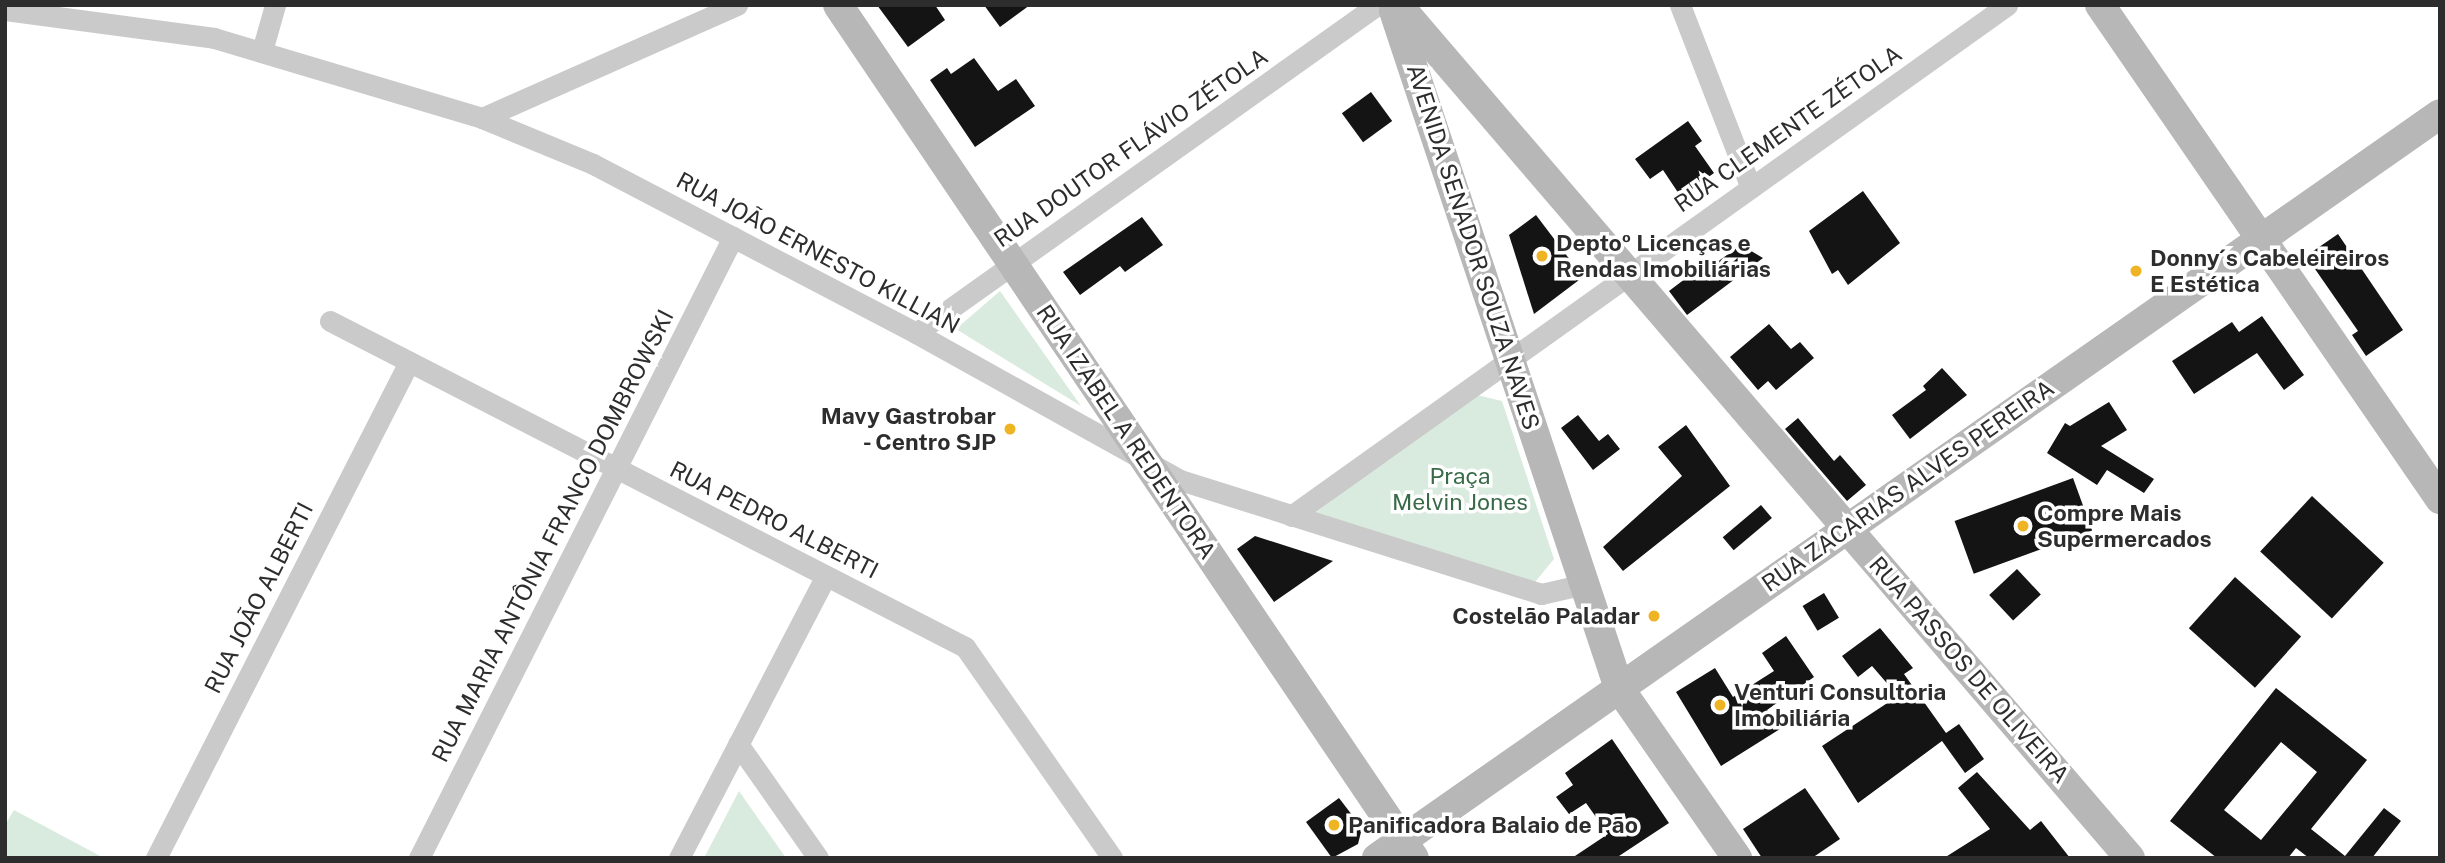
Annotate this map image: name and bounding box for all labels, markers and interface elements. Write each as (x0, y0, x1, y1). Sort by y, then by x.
street label: RUA CLEMENTE ZÉTOLA (1669, 40, 1907, 218)
street label: RUA DOUTOR FLÁVIO ZÉTOLA (989, 43, 1273, 253)
street label: AVENIDA SENADOR SOUZA NAVES (1401, 61, 1545, 433)
street label: RUA JOÃO ERNESTO KILLIAN (672, 166, 964, 340)
place label: Deptoº Licenças e Rendas Imobiliárias (1556, 229, 1771, 283)
place label: Donny´s Cabeleireiros E Estética (2150, 244, 2389, 298)
marker: Deptoº Licenças e Rendas Imobiliárias (1534, 248, 1550, 264)
marker: Donny´s Cabeleireiros E Estética (2128, 263, 2144, 279)
street label: RUA IZABEL A REDENTORA (1030, 300, 1222, 564)
street label: RUA MARIA ANTÔNIA FRANCO DOMBROWSKI (426, 305, 680, 767)
street label: RUA ZACARIAS ALVES PEREIRA (1757, 374, 2059, 598)
place label: Mavy Gastrobar - Centro SJP (821, 402, 996, 456)
marker: Mavy Gastrobar - Centro SJP (1002, 421, 1018, 437)
street label: RUA PEDRO ALBERTI (665, 455, 883, 585)
park label: Praça Melvin Jones (1392, 462, 1528, 516)
street label: RUA JOÃO ALBERTI (199, 498, 319, 698)
place label: Compre Mais Supermercados (2037, 499, 2212, 553)
marker: Compre Mais Supermercados (2015, 518, 2031, 534)
street label: RUA PASSOS DE OLIVEIRA (1863, 551, 2075, 789)
place label: Costelão Paladar (1452, 602, 1640, 630)
marker: Costelão Paladar (1646, 608, 1662, 624)
place label: Venturi Consultoria Imobiliária (1734, 678, 1946, 732)
marker: Venturi Consultoria Imobiliária (1712, 697, 1728, 713)
place label: Panificadora Balaio de Pão (1348, 811, 1638, 839)
marker: Panificadora Balaio de Pão (1326, 817, 1342, 833)

